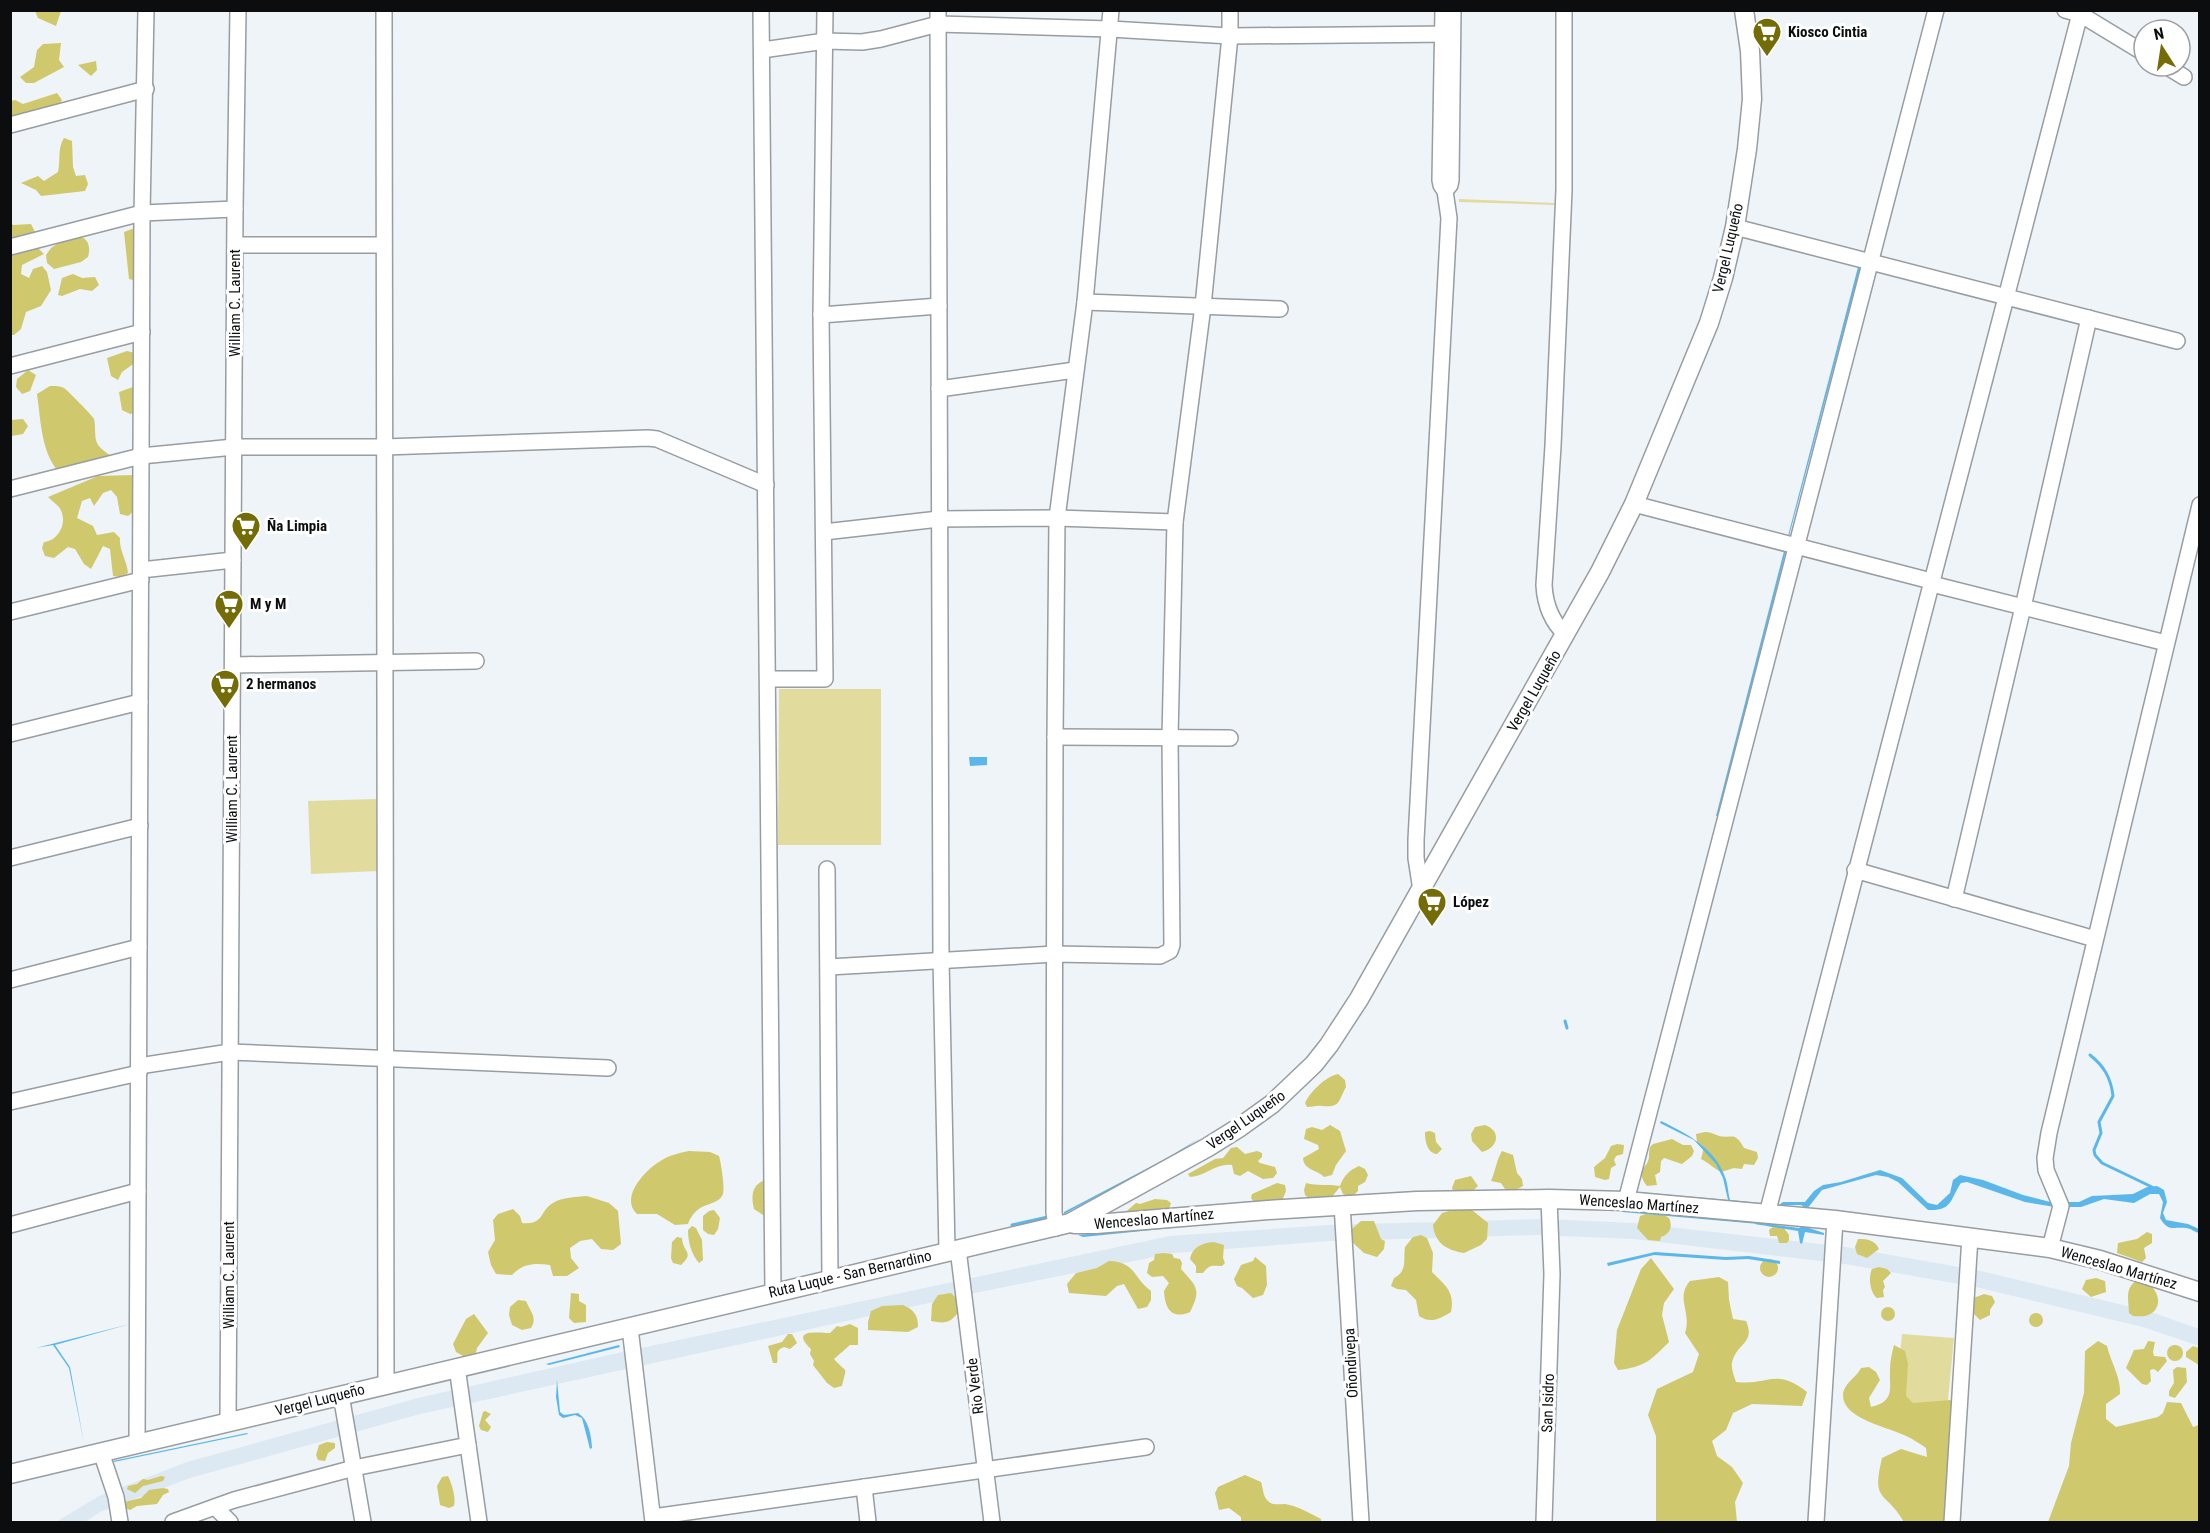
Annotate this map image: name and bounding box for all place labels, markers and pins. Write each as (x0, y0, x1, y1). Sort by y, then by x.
supermarket icon: Kiosco Cintia (1751, 16, 1783, 58)
place label: Kiosco Cintia (1788, 23, 1867, 41)
supermarket icon: Ña Limpia (230, 510, 262, 552)
place label: Ña Limpia (267, 517, 327, 535)
supermarket icon: M y M (213, 588, 245, 630)
place label: M y M (250, 595, 286, 613)
supermarket icon: 2 hermanos (209, 668, 241, 710)
place label: 2 hermanos (246, 675, 317, 693)
supermarket icon: López (1416, 886, 1448, 928)
place label: López (1453, 893, 1489, 911)

